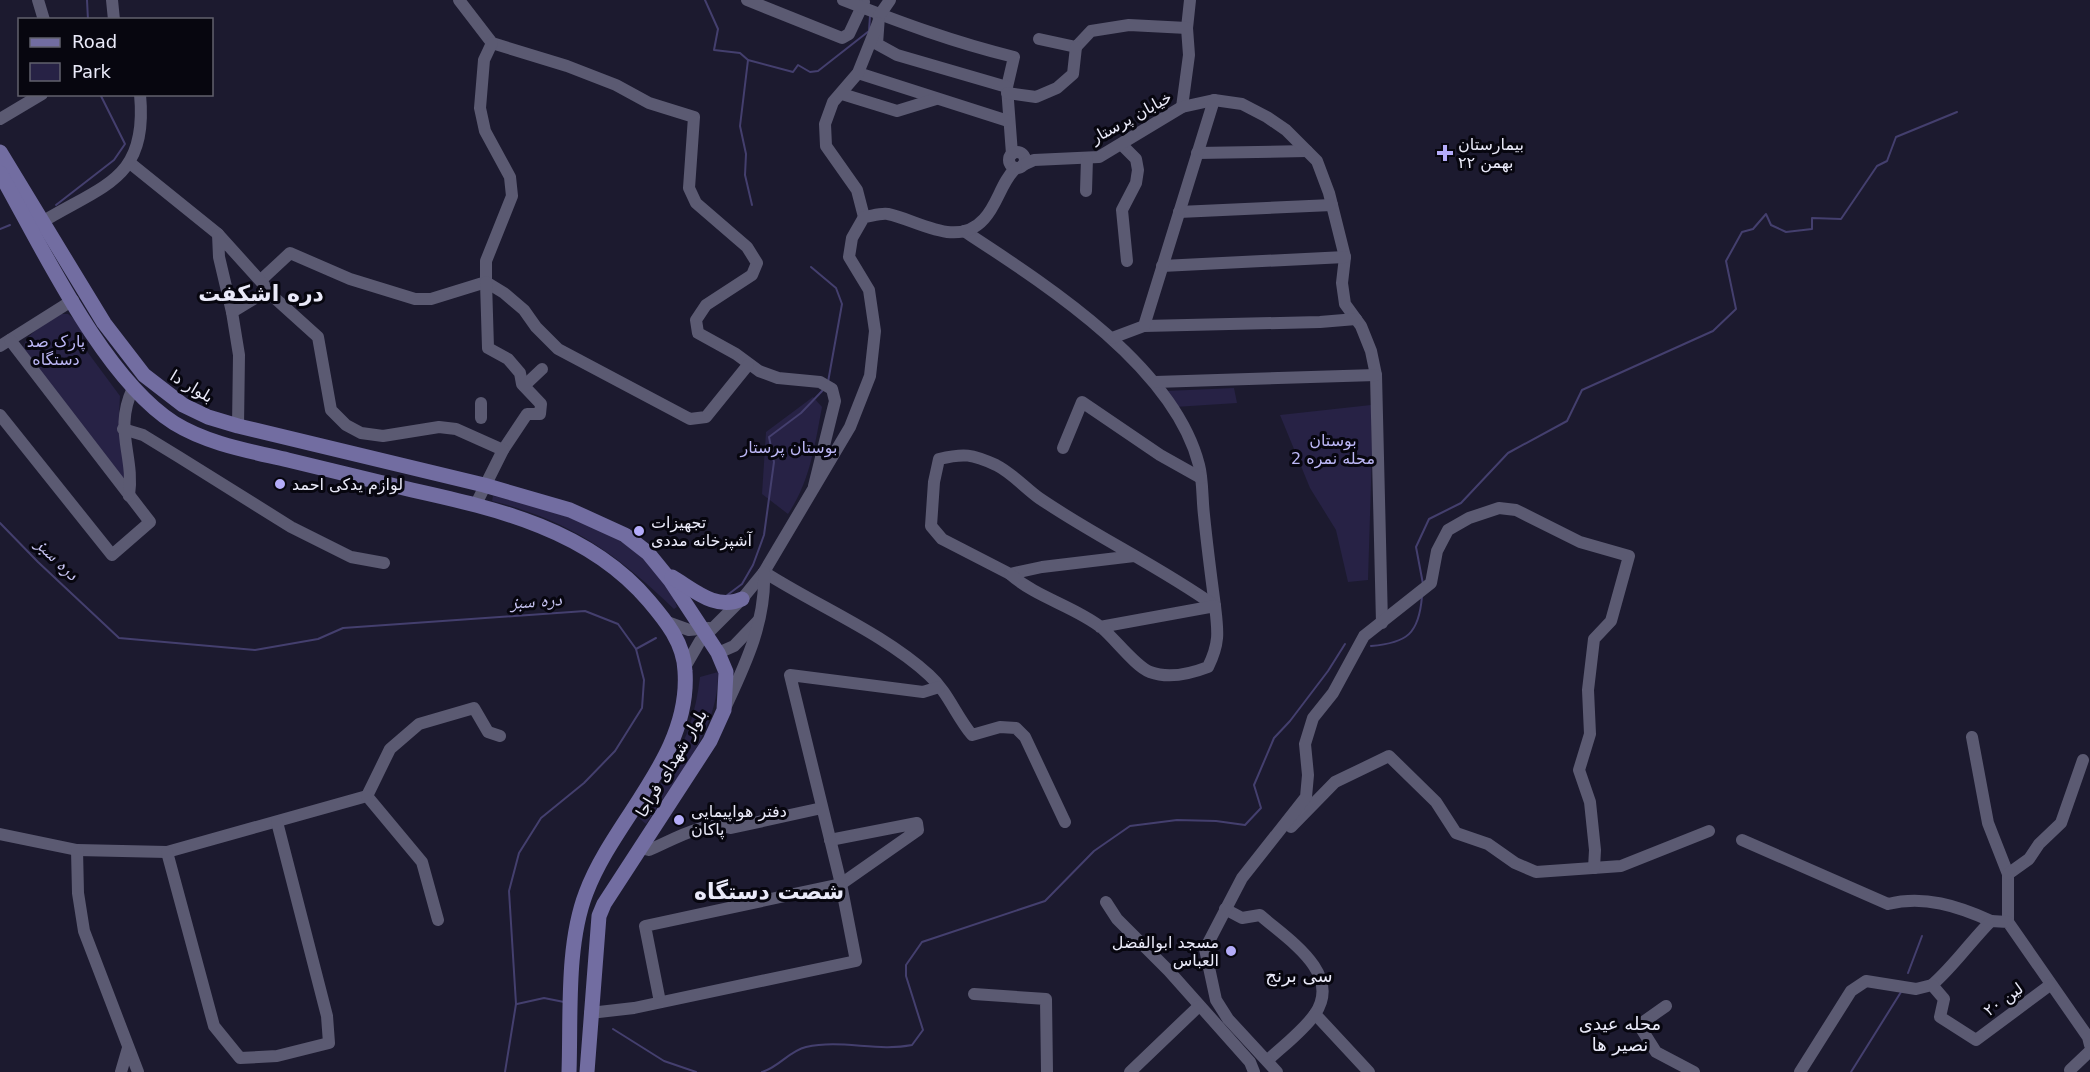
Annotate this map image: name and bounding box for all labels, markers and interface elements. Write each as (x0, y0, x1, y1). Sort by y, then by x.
legend (18, 18, 213, 96)
text: Road (72, 31, 117, 52)
text: Park (72, 61, 111, 82)
street label: خیابان پرستار (1086, 87, 1176, 149)
place label: بیمارستان ۲۲ بهمن (1458, 135, 1524, 173)
marker: بیمارستان ۲۲ بهمن (1436, 144, 1454, 162)
district label: دره اشکفت (198, 281, 324, 306)
park label: پارک صد دستگاه (27, 332, 85, 369)
street label: بلوار دا (166, 366, 217, 407)
park label: بوستان محله نمره 2 (1291, 431, 1375, 469)
park label: بوستان پرستار (740, 438, 837, 458)
place label: لوازم یدکی احمد (292, 475, 403, 495)
marker: لوازم یدکی احمد (273, 477, 287, 491)
place label: تجهیزات آشپزخانه مددی (651, 513, 754, 551)
marker: تجهیزات آشپزخانه مددی (632, 524, 646, 538)
water label: دره سبز (30, 532, 84, 585)
water label: دره سبز (507, 588, 563, 613)
street label: بلوار شهدای فراجا (632, 706, 712, 821)
place label: دفتر هواپیمایی پاکان (691, 802, 787, 840)
marker: دفتر هواپیمایی پاکان (672, 813, 686, 827)
district label: شصت دستگاه (694, 878, 844, 904)
place label: مسجد ابوالفضل العباس (1112, 933, 1219, 970)
marker: مسجد ابوالفضل العباس (1224, 944, 1238, 958)
district label: سی برنج (1265, 965, 1333, 987)
street label: لین ۲۰ (1980, 979, 2027, 1021)
district label: محله عیدی نصیر ها (1579, 1013, 1661, 1056)

